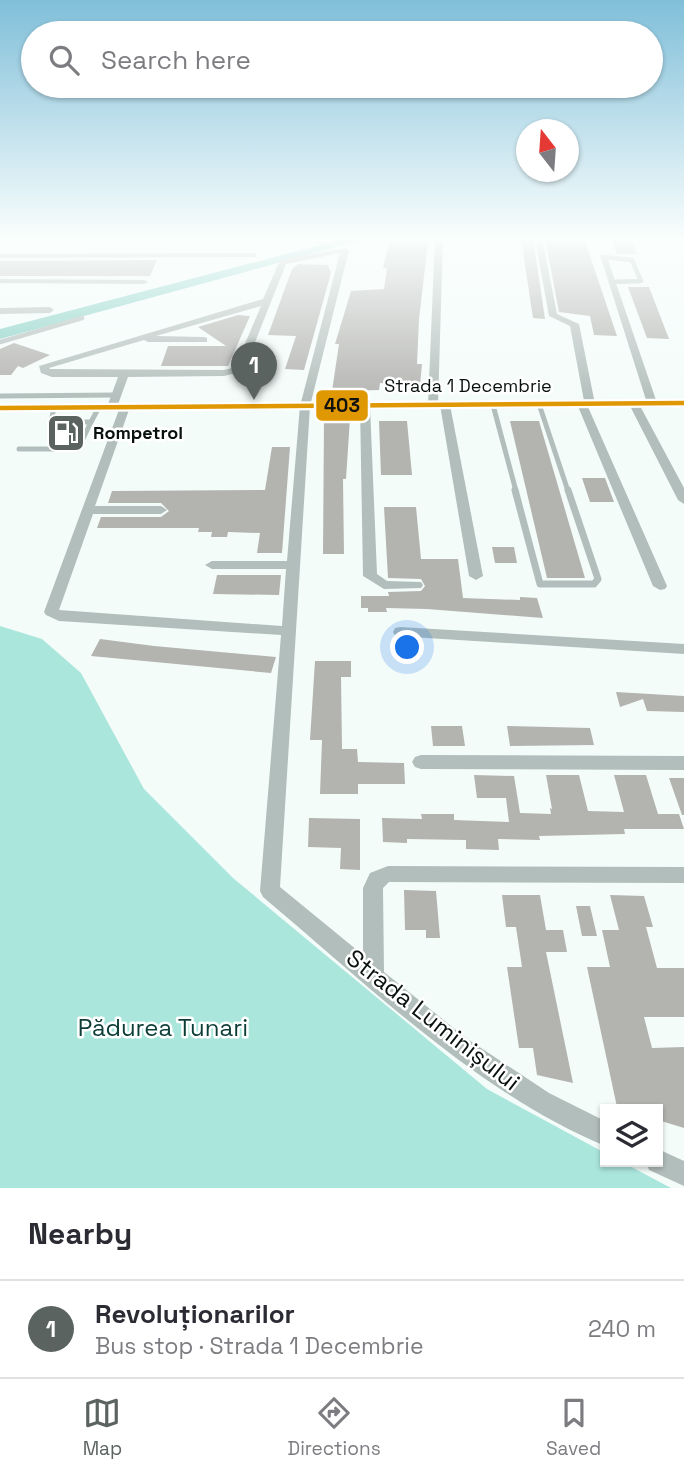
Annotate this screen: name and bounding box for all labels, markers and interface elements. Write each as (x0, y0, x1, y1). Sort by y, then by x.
search box (21, 21, 663, 98)
icon: search (45, 41, 83, 79)
text: Search here (101, 43, 251, 77)
north arrow (516, 119, 579, 182)
pin: 1 (231, 342, 277, 400)
street label: Strada 1 Decembrie (384, 374, 552, 397)
line badge: 403 (315, 389, 369, 422)
text: 403 (324, 393, 360, 418)
fuel station icon: Rompetrol (45, 412, 87, 454)
place label: Rompetrol (93, 421, 183, 444)
your location (390, 630, 424, 664)
street label: Strada Luminișului (340, 942, 526, 1097)
park label: Pădurea Tunari (78, 1012, 248, 1043)
map controls (600, 1104, 663, 1167)
button: layers (600, 1104, 663, 1167)
text: Nearby (28, 1214, 132, 1253)
text: Revoluționarilor (95, 1297, 295, 1331)
text: 1 (46, 1314, 56, 1344)
text: 240 m (588, 1314, 656, 1344)
text: Bus stop · Strada 1 Decembrie (95, 1331, 424, 1361)
tab: Map (83, 1394, 122, 1461)
tab: Directions (288, 1394, 381, 1461)
tab: Saved (546, 1394, 601, 1461)

